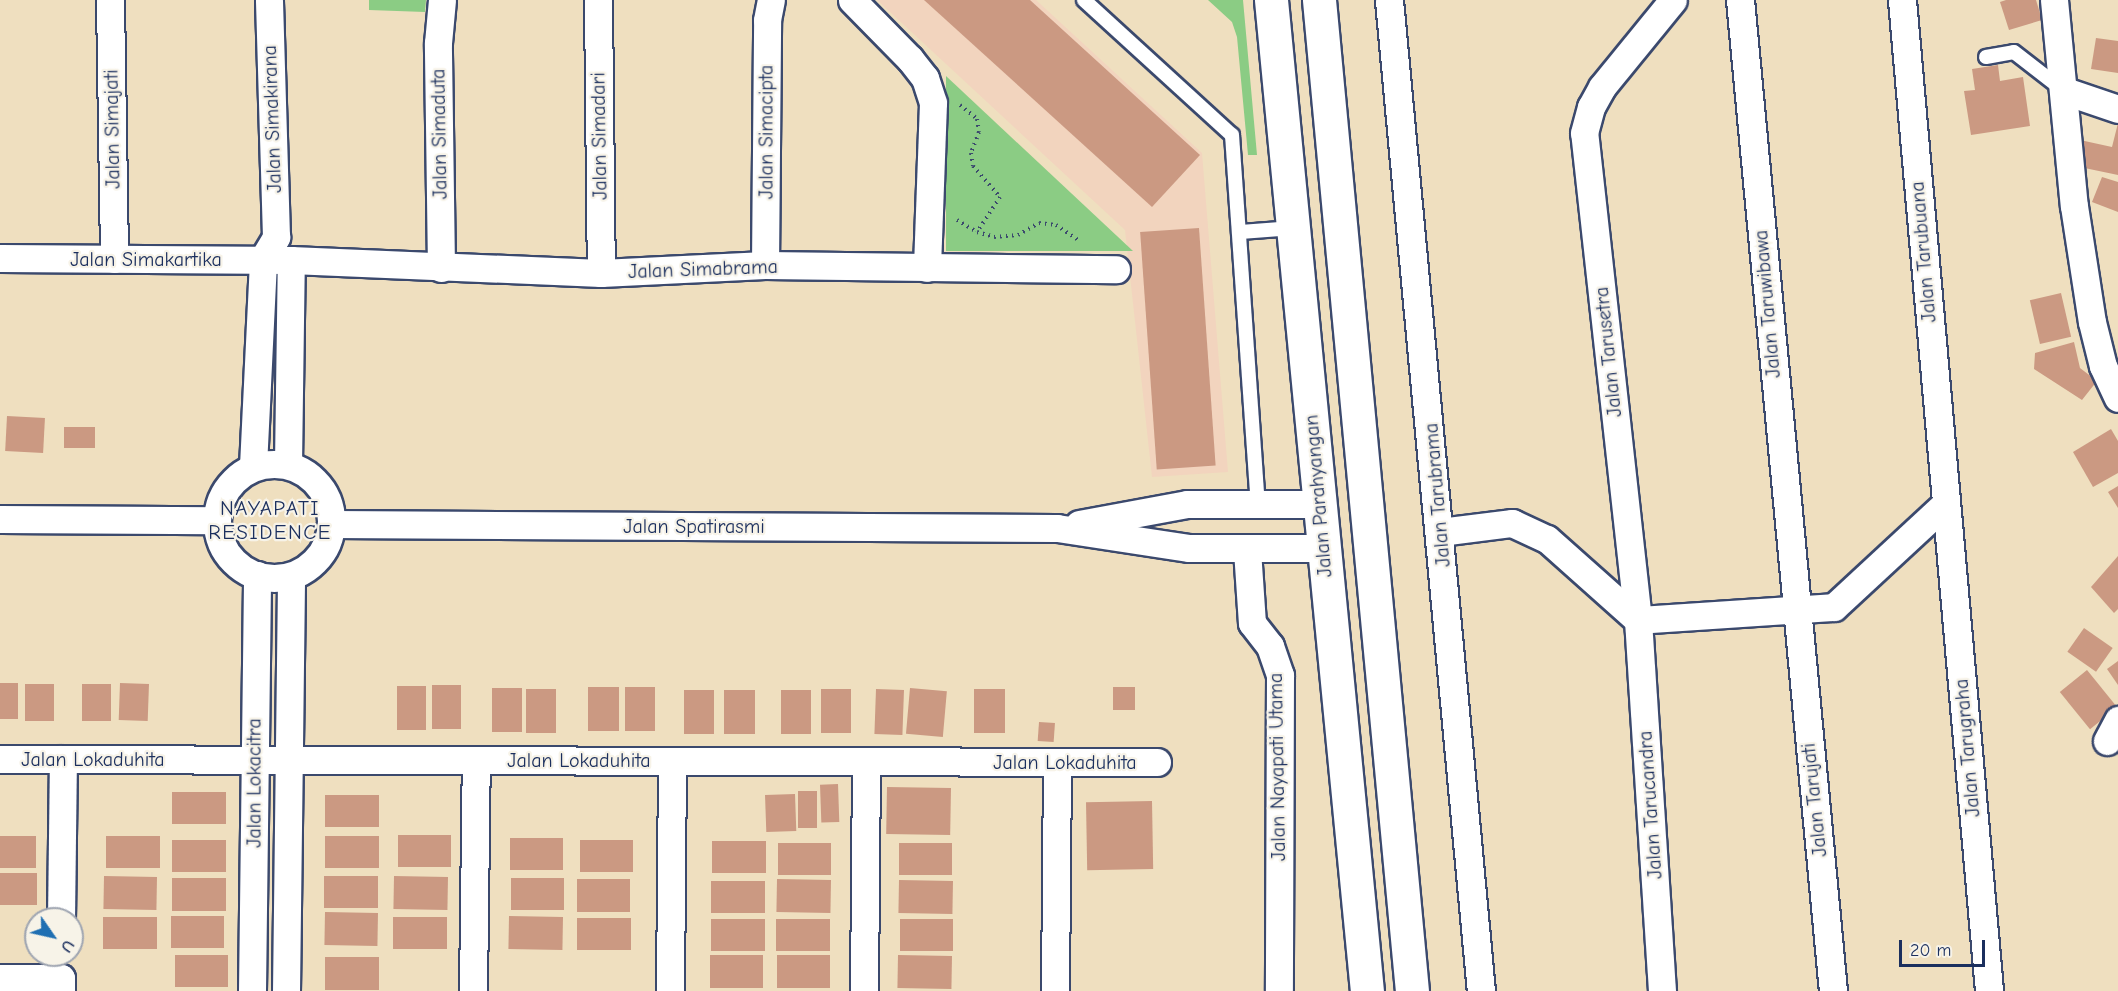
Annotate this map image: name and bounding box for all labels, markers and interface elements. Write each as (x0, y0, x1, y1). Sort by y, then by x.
street label: Jalan Simakirana (257, 45, 287, 193)
street label: Jalan Simacipta (754, 65, 778, 199)
street label: Jalan Simaduta (426, 68, 452, 200)
street label: Jalan Simajati (99, 69, 125, 189)
street label: Jalan Simadari (586, 72, 612, 200)
street label: Jalan Tarubuana (1905, 180, 1941, 324)
street label: Jalan Taruwibawa (1749, 229, 1785, 379)
street label: Jalan Simakartika (70, 247, 222, 271)
street label: Jalan Simabrama (628, 254, 778, 284)
street label: Jalan Tarusetra (1589, 286, 1627, 418)
street label: Jalan Parahyangan (1299, 414, 1337, 578)
street label: Jalan Tarubrama (1419, 422, 1455, 568)
district label: NAYAPATI RESIDENCE (208, 495, 332, 545)
street label: Jalan Spatirasmi (623, 514, 765, 538)
street label: Jalan Nayapati Utama (1263, 673, 1291, 861)
street label: Jalan Tarugraha (1949, 678, 1985, 818)
street label: Jalan Lokacitra (242, 718, 266, 848)
street label: Jalan Tarucandra (1633, 730, 1667, 880)
street label: Jalan Tarujati (1796, 742, 1832, 858)
street label: Jalan Lokaduhita (21, 747, 165, 771)
street label: Jalan Lokaduhita (507, 748, 651, 772)
street label: Jalan Lokaduhita (993, 750, 1137, 774)
north arrow (24, 907, 84, 967)
scale bar (1902, 928, 1988, 966)
text: U (57, 936, 78, 955)
text: 20 m (1910, 940, 1951, 961)

